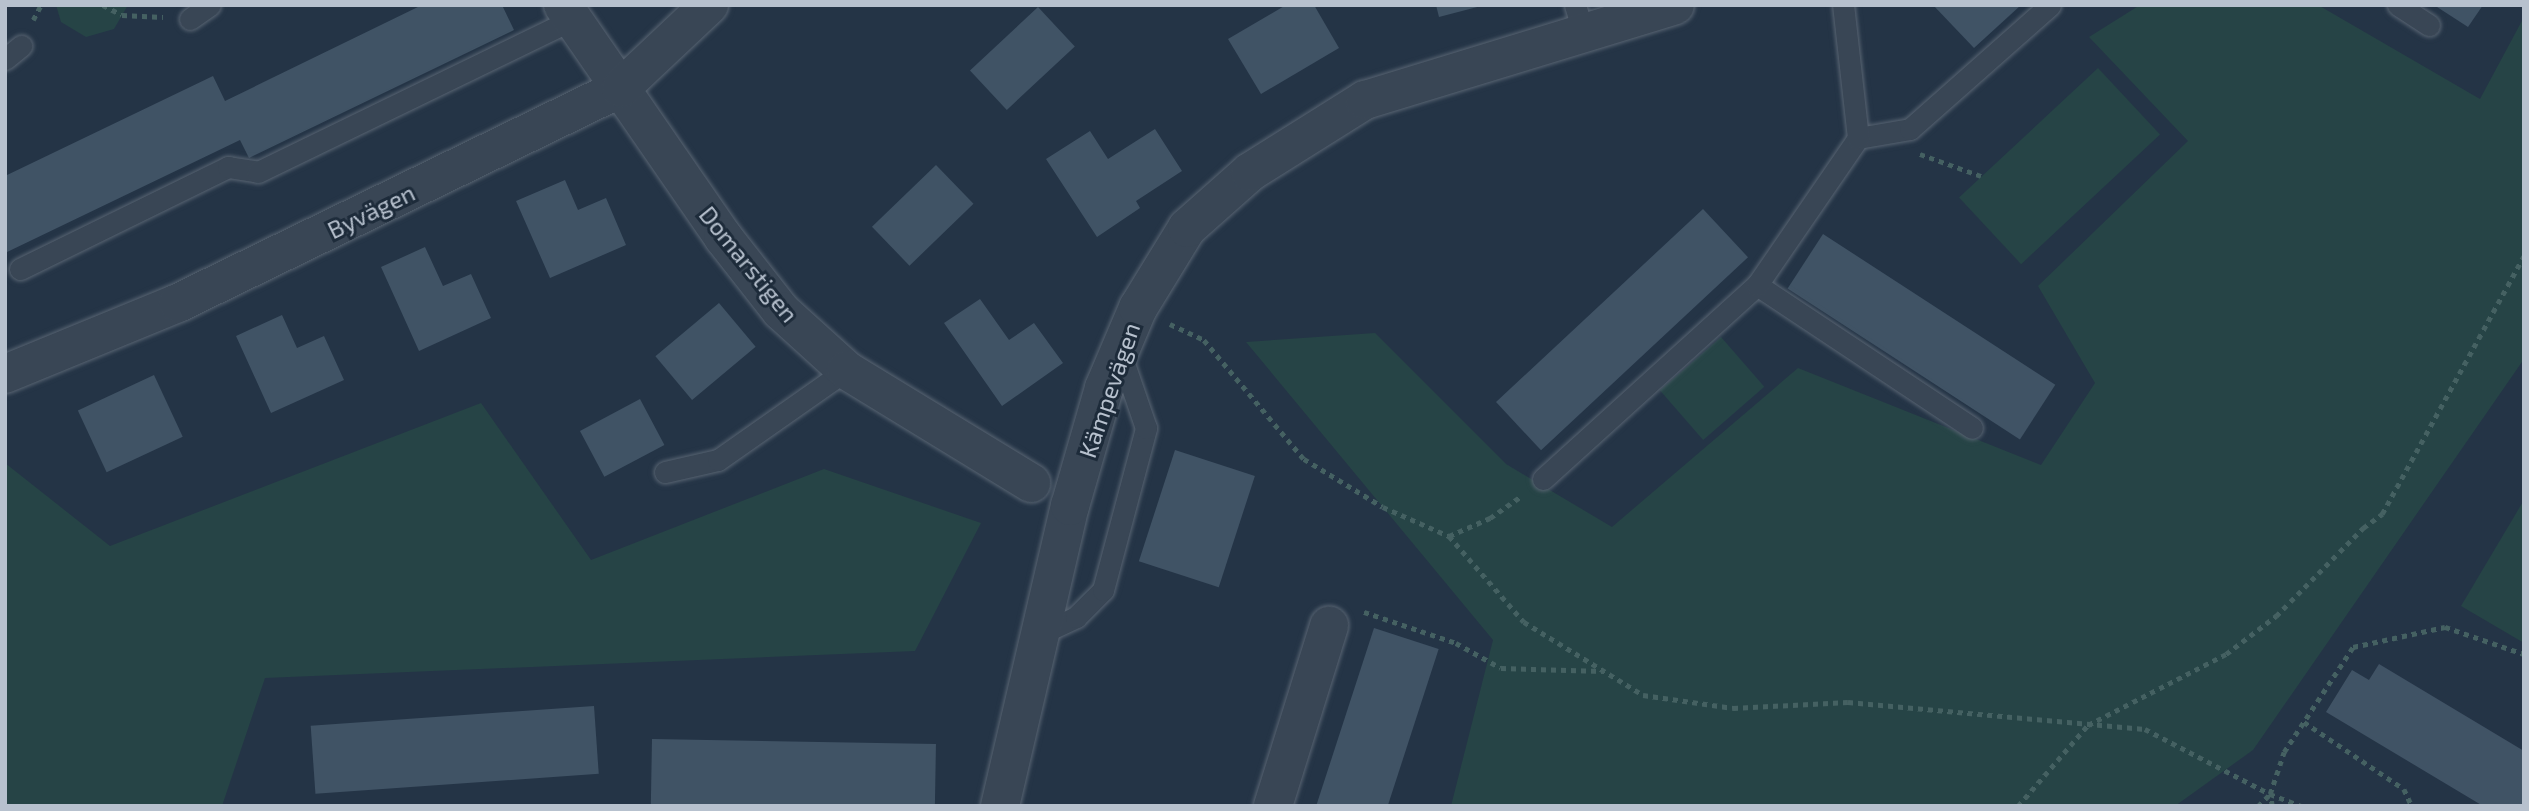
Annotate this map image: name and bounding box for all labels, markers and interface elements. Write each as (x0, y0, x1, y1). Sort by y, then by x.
street label: Byvägen (323, 178, 419, 244)
street label: Domarstigen (694, 200, 804, 328)
street label: Kämpevägen (1072, 319, 1146, 461)

